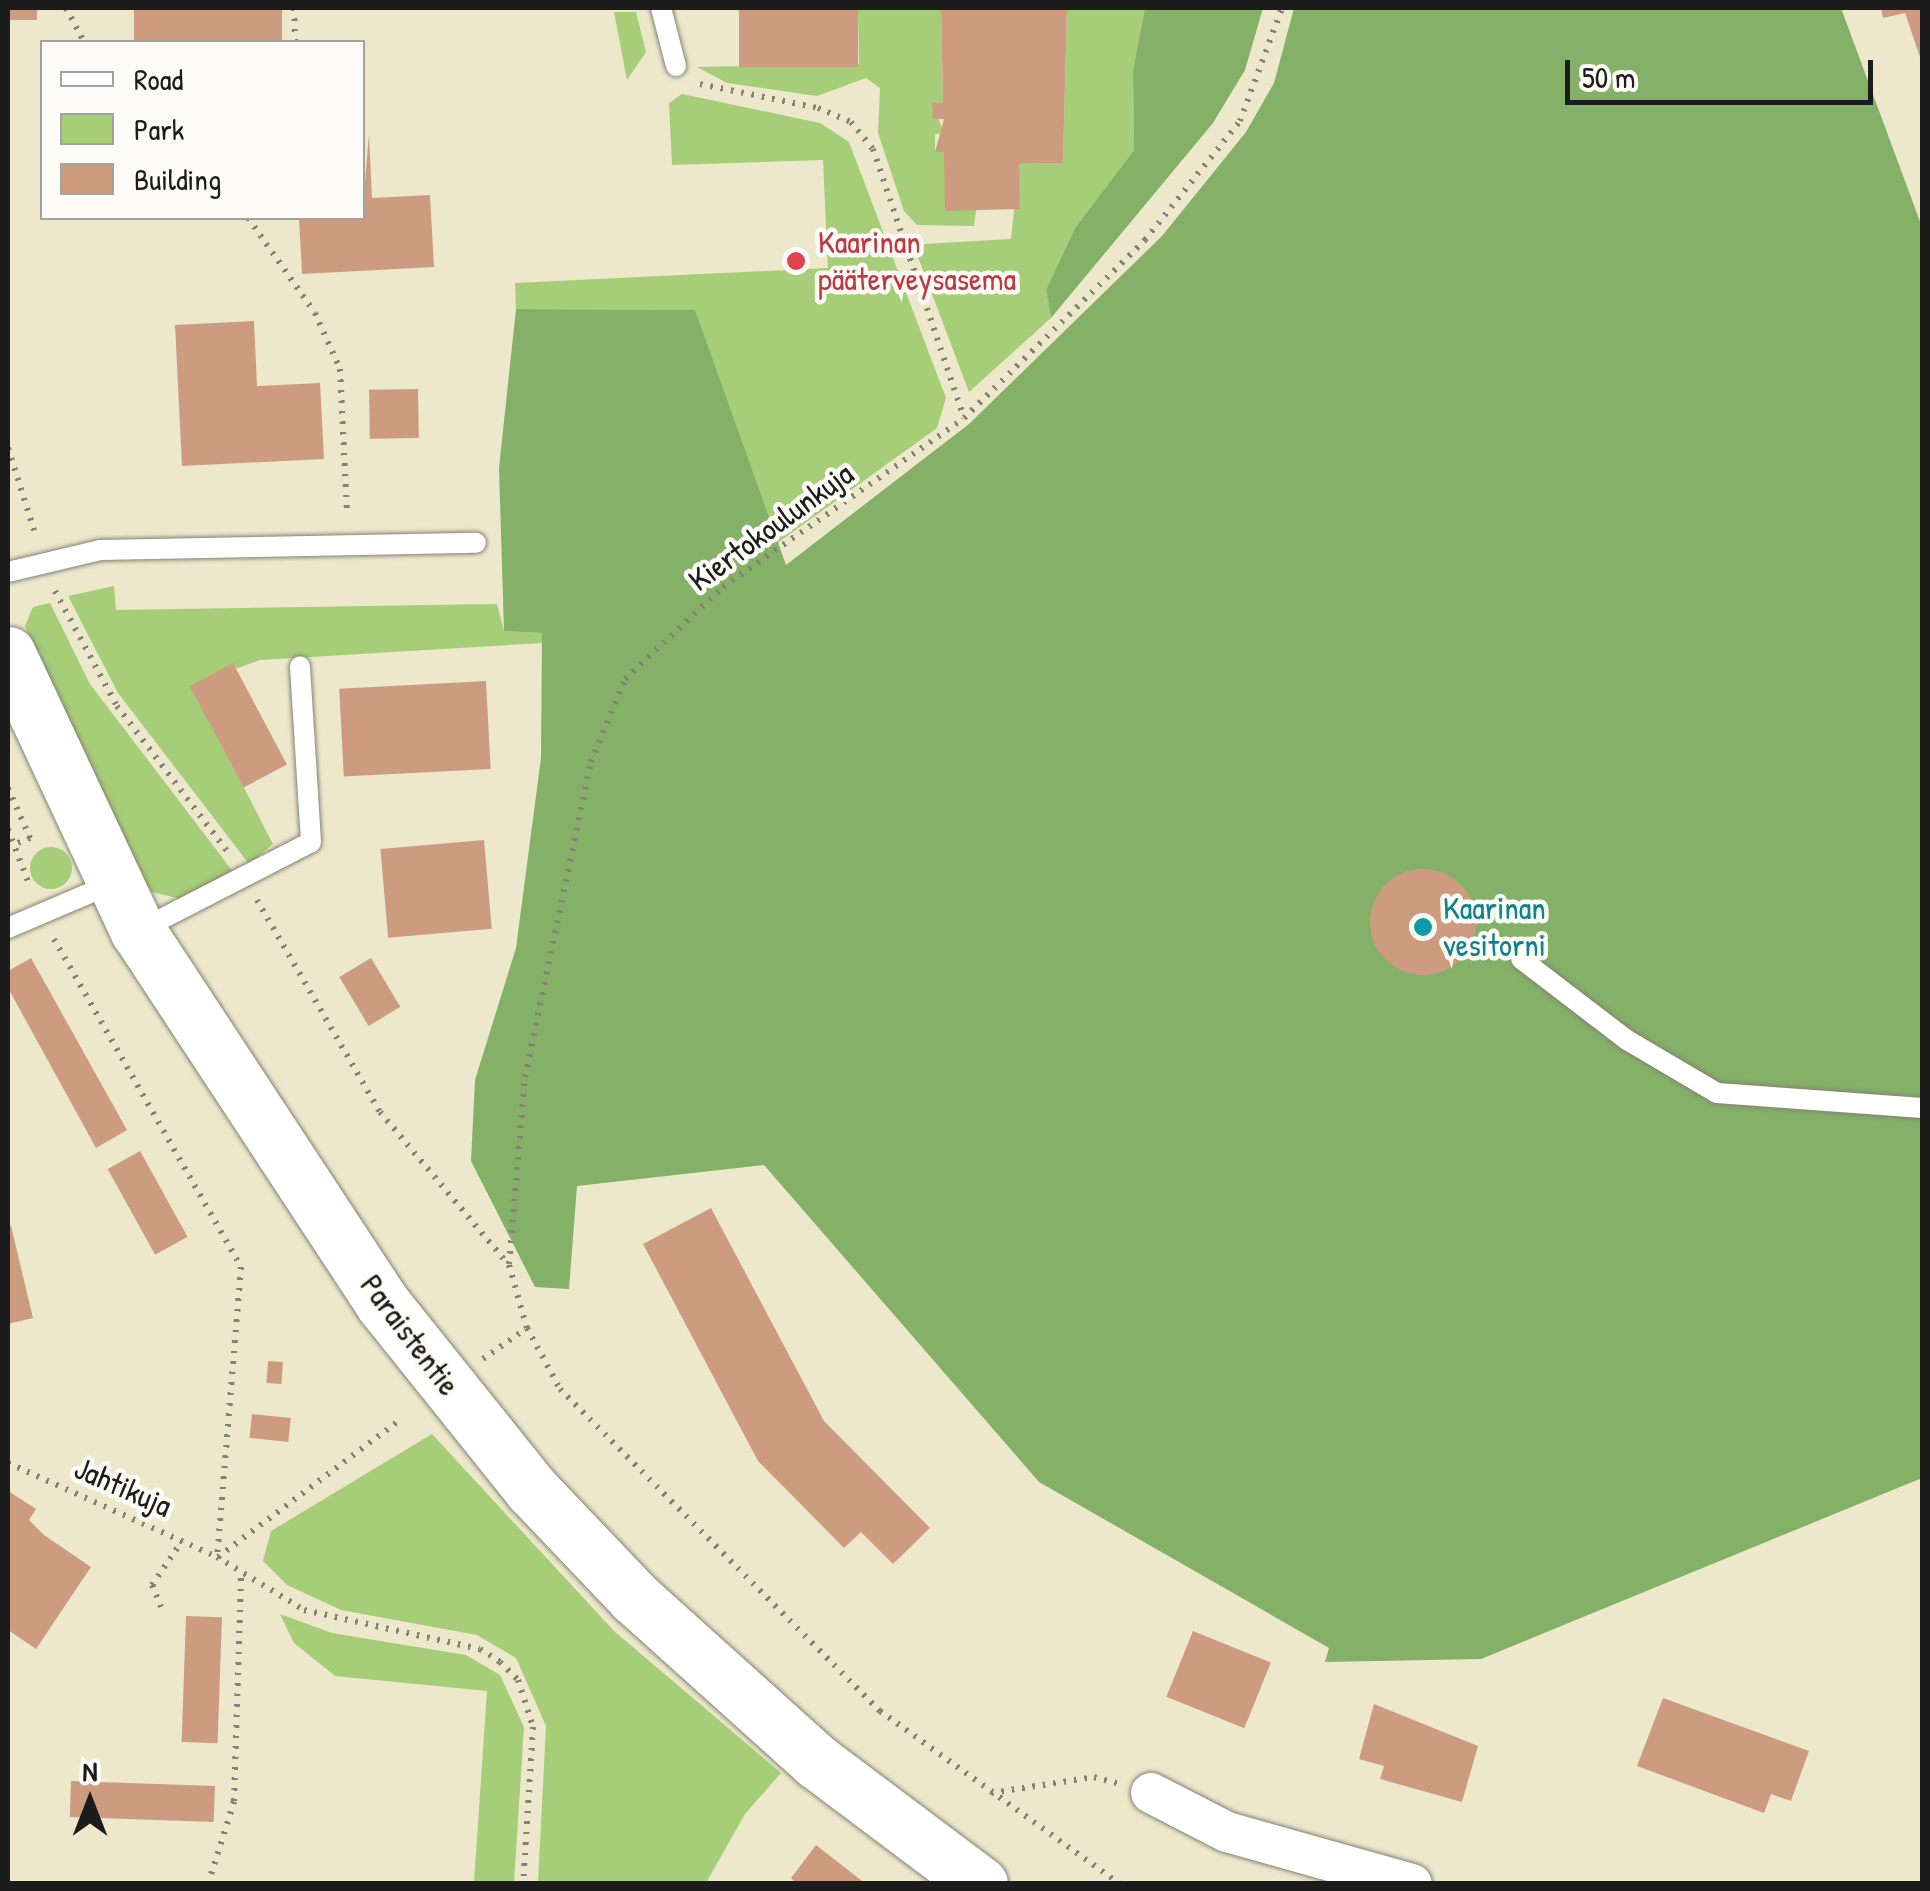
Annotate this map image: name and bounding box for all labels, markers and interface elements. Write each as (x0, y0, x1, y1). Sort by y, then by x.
legend (40, 40, 365, 220)
scale bar (1570, 40, 1878, 102)
text: 50 m (1582, 57, 1635, 97)
text: Road (134, 59, 183, 99)
text: Park (134, 109, 184, 149)
text: Building (134, 159, 221, 199)
place label: Kaarinan pääterveysasema (818, 224, 1016, 299)
marker: Kaarinan pääterveysasema (783, 248, 809, 274)
street label: Kiertokoulunkuja (681, 455, 861, 599)
place label: Kaarinan vesitorni (1443, 890, 1546, 965)
marker: Kaarinan vesitorni (1412, 916, 1434, 938)
street label: Paraistentie (352, 1267, 468, 1403)
street label: Jahtikuja (69, 1449, 177, 1525)
north arrow (40, 1751, 140, 1851)
text: N (83, 1752, 97, 1790)

